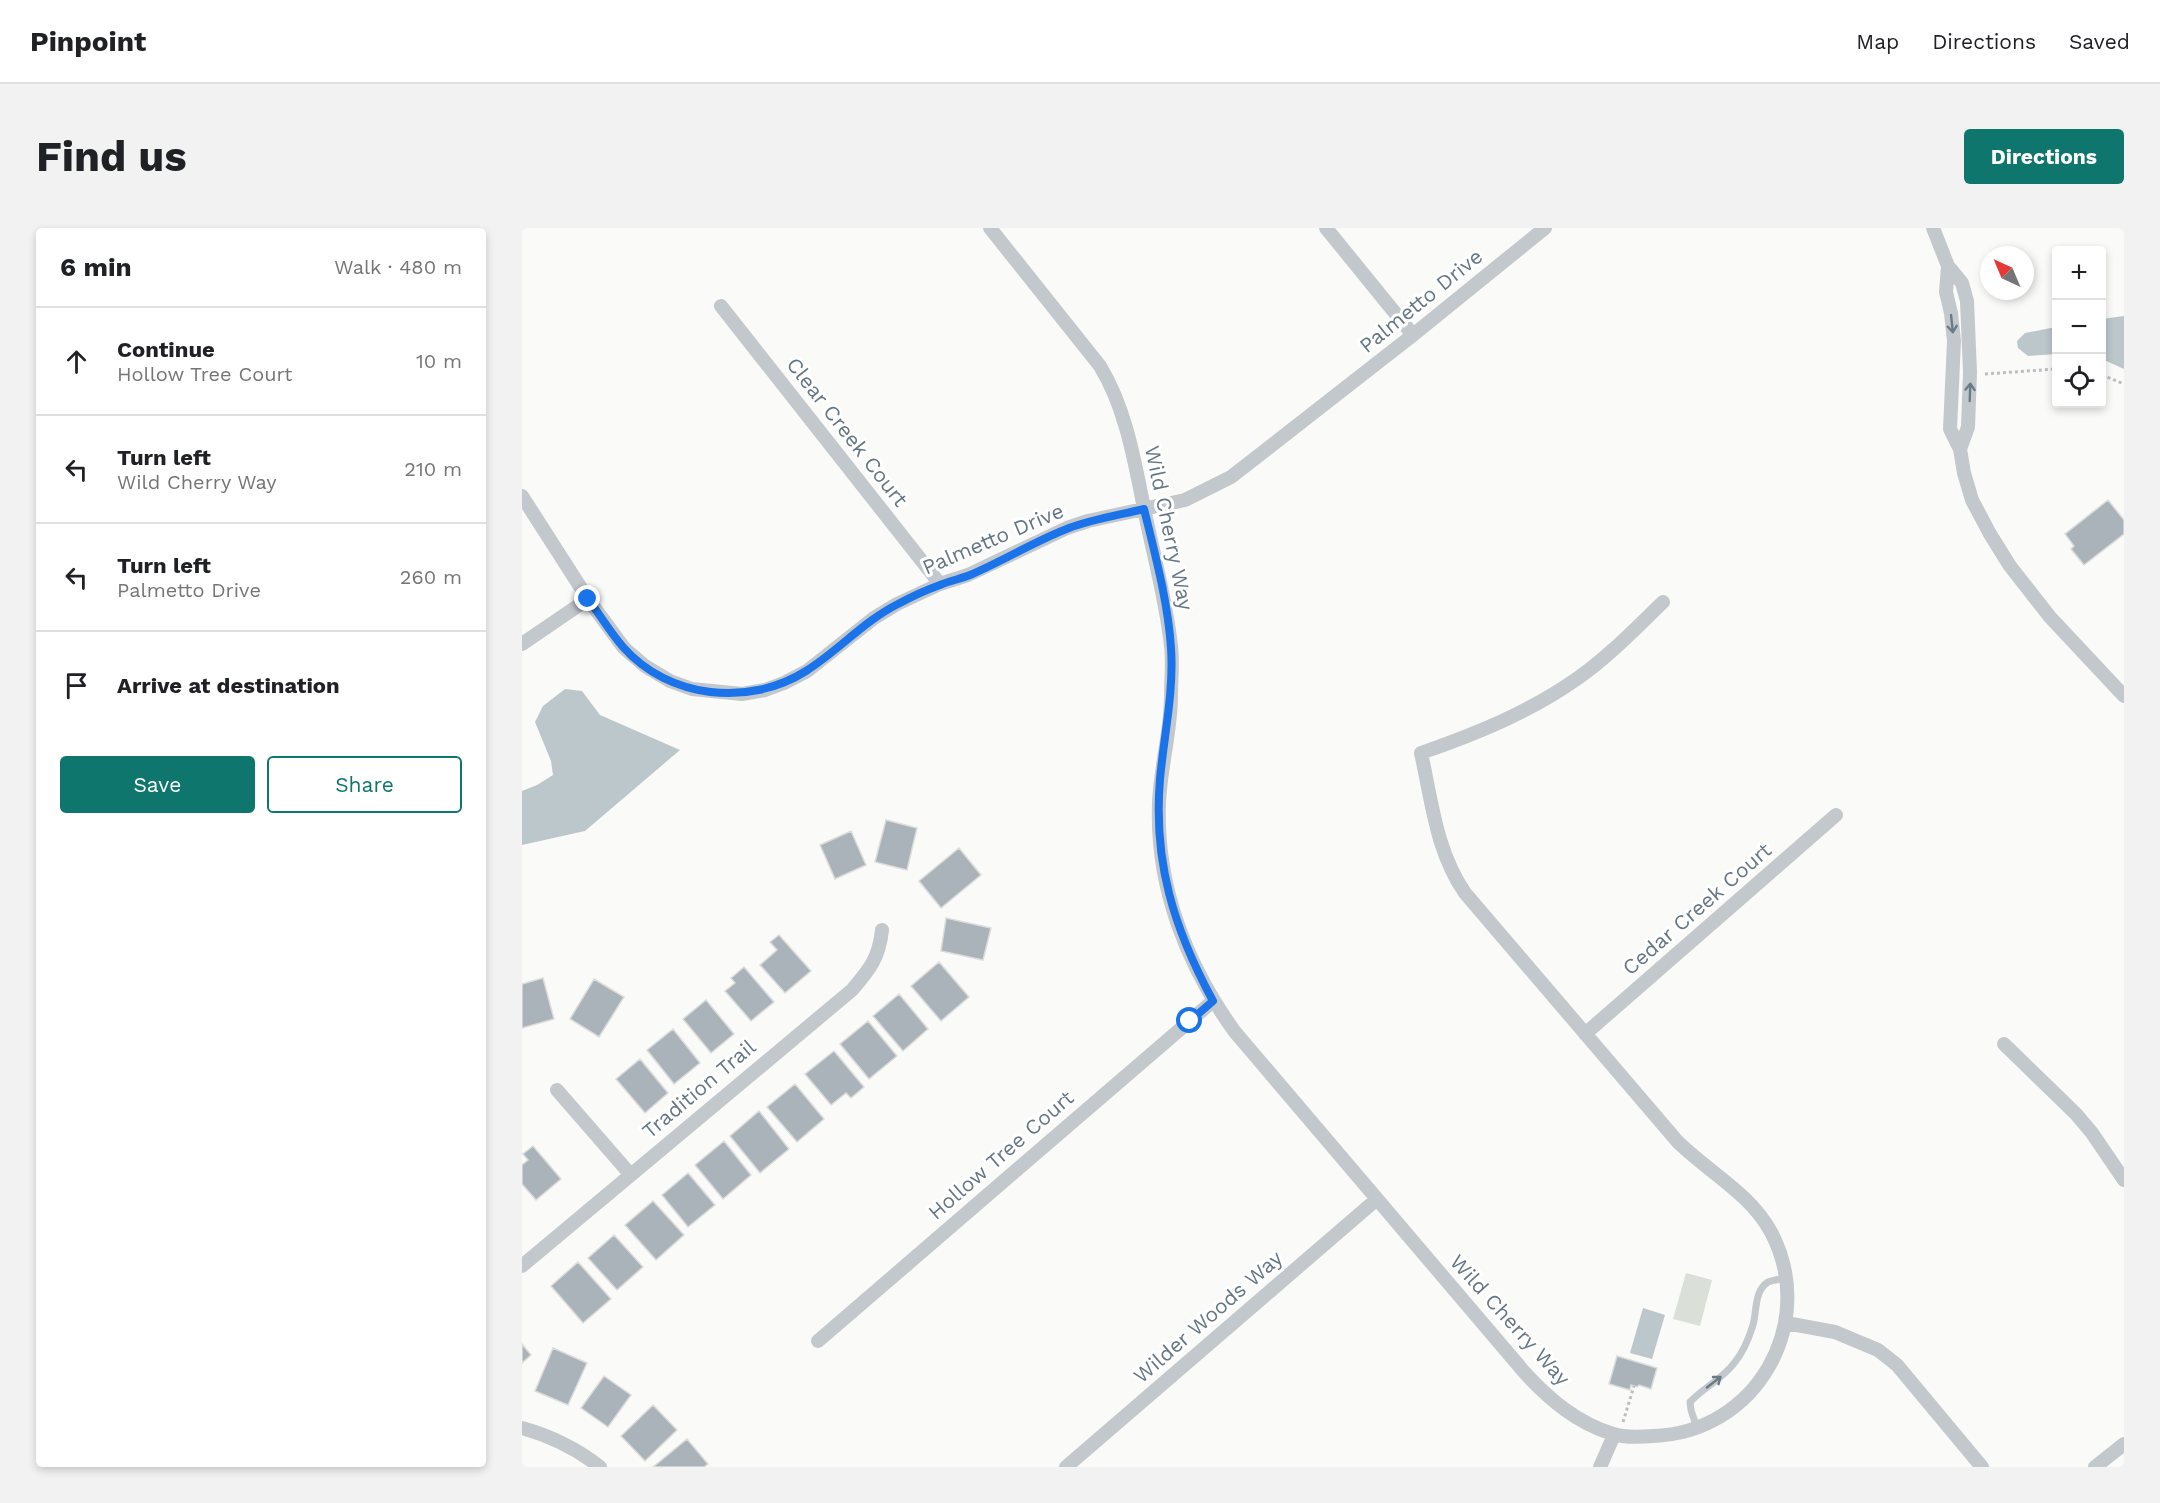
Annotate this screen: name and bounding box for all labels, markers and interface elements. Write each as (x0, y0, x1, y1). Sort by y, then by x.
text: Pinpoint (30, 25, 146, 58)
text: Map (1856, 29, 1899, 54)
text: Directions (1932, 29, 2036, 54)
text: Saved (2069, 29, 2130, 54)
button: Directions (1964, 129, 2124, 184)
text: Find us (36, 132, 187, 181)
street label: Palmetto Drive (1354, 243, 1487, 358)
north arrow (1980, 246, 2034, 300)
map controls (2052, 246, 2106, 408)
button: + (2052, 246, 2106, 300)
text: 6 min (60, 252, 132, 282)
text: Walk · 480 m (334, 255, 462, 279)
button: − (2052, 300, 2106, 354)
one-way arrow (1947, 313, 1958, 333)
text: Continue (117, 337, 215, 362)
icon: ahead (60, 345, 93, 378)
text: 10 m (416, 349, 462, 373)
street label: Clear Creek Court (781, 352, 913, 511)
button: locate (2052, 354, 2106, 408)
text: Hollow Tree Court (117, 362, 292, 386)
one-way arrow (1964, 383, 1975, 403)
street label: Wild Cherry Way (1140, 443, 1199, 613)
text: Turn left (117, 445, 211, 470)
icon: left (60, 453, 93, 486)
text: 210 m (404, 457, 462, 481)
text: Wild Cherry Way (117, 470, 277, 494)
street label: Palmetto Drive (918, 497, 1067, 580)
text: Turn left (117, 553, 211, 578)
icon: left (60, 561, 93, 594)
text: 260 m (400, 565, 462, 589)
text: Palmetto Drive (117, 578, 261, 602)
route end (574, 585, 600, 611)
icon: arrive (60, 669, 93, 702)
text: Arrive at destination (117, 673, 340, 698)
button: Save (60, 756, 255, 813)
button: Share (267, 756, 462, 813)
street label: Cedar Creek Court (1617, 837, 1776, 980)
route start (1176, 1007, 1202, 1033)
street label: Tradition Trail (637, 1034, 761, 1143)
street label: Hollow Tree Court (923, 1085, 1079, 1224)
street label: Wilder Woods Way (1128, 1245, 1287, 1388)
street label: Wild Cherry Way (1445, 1249, 1576, 1390)
one-way arrow (1706, 1376, 1722, 1389)

